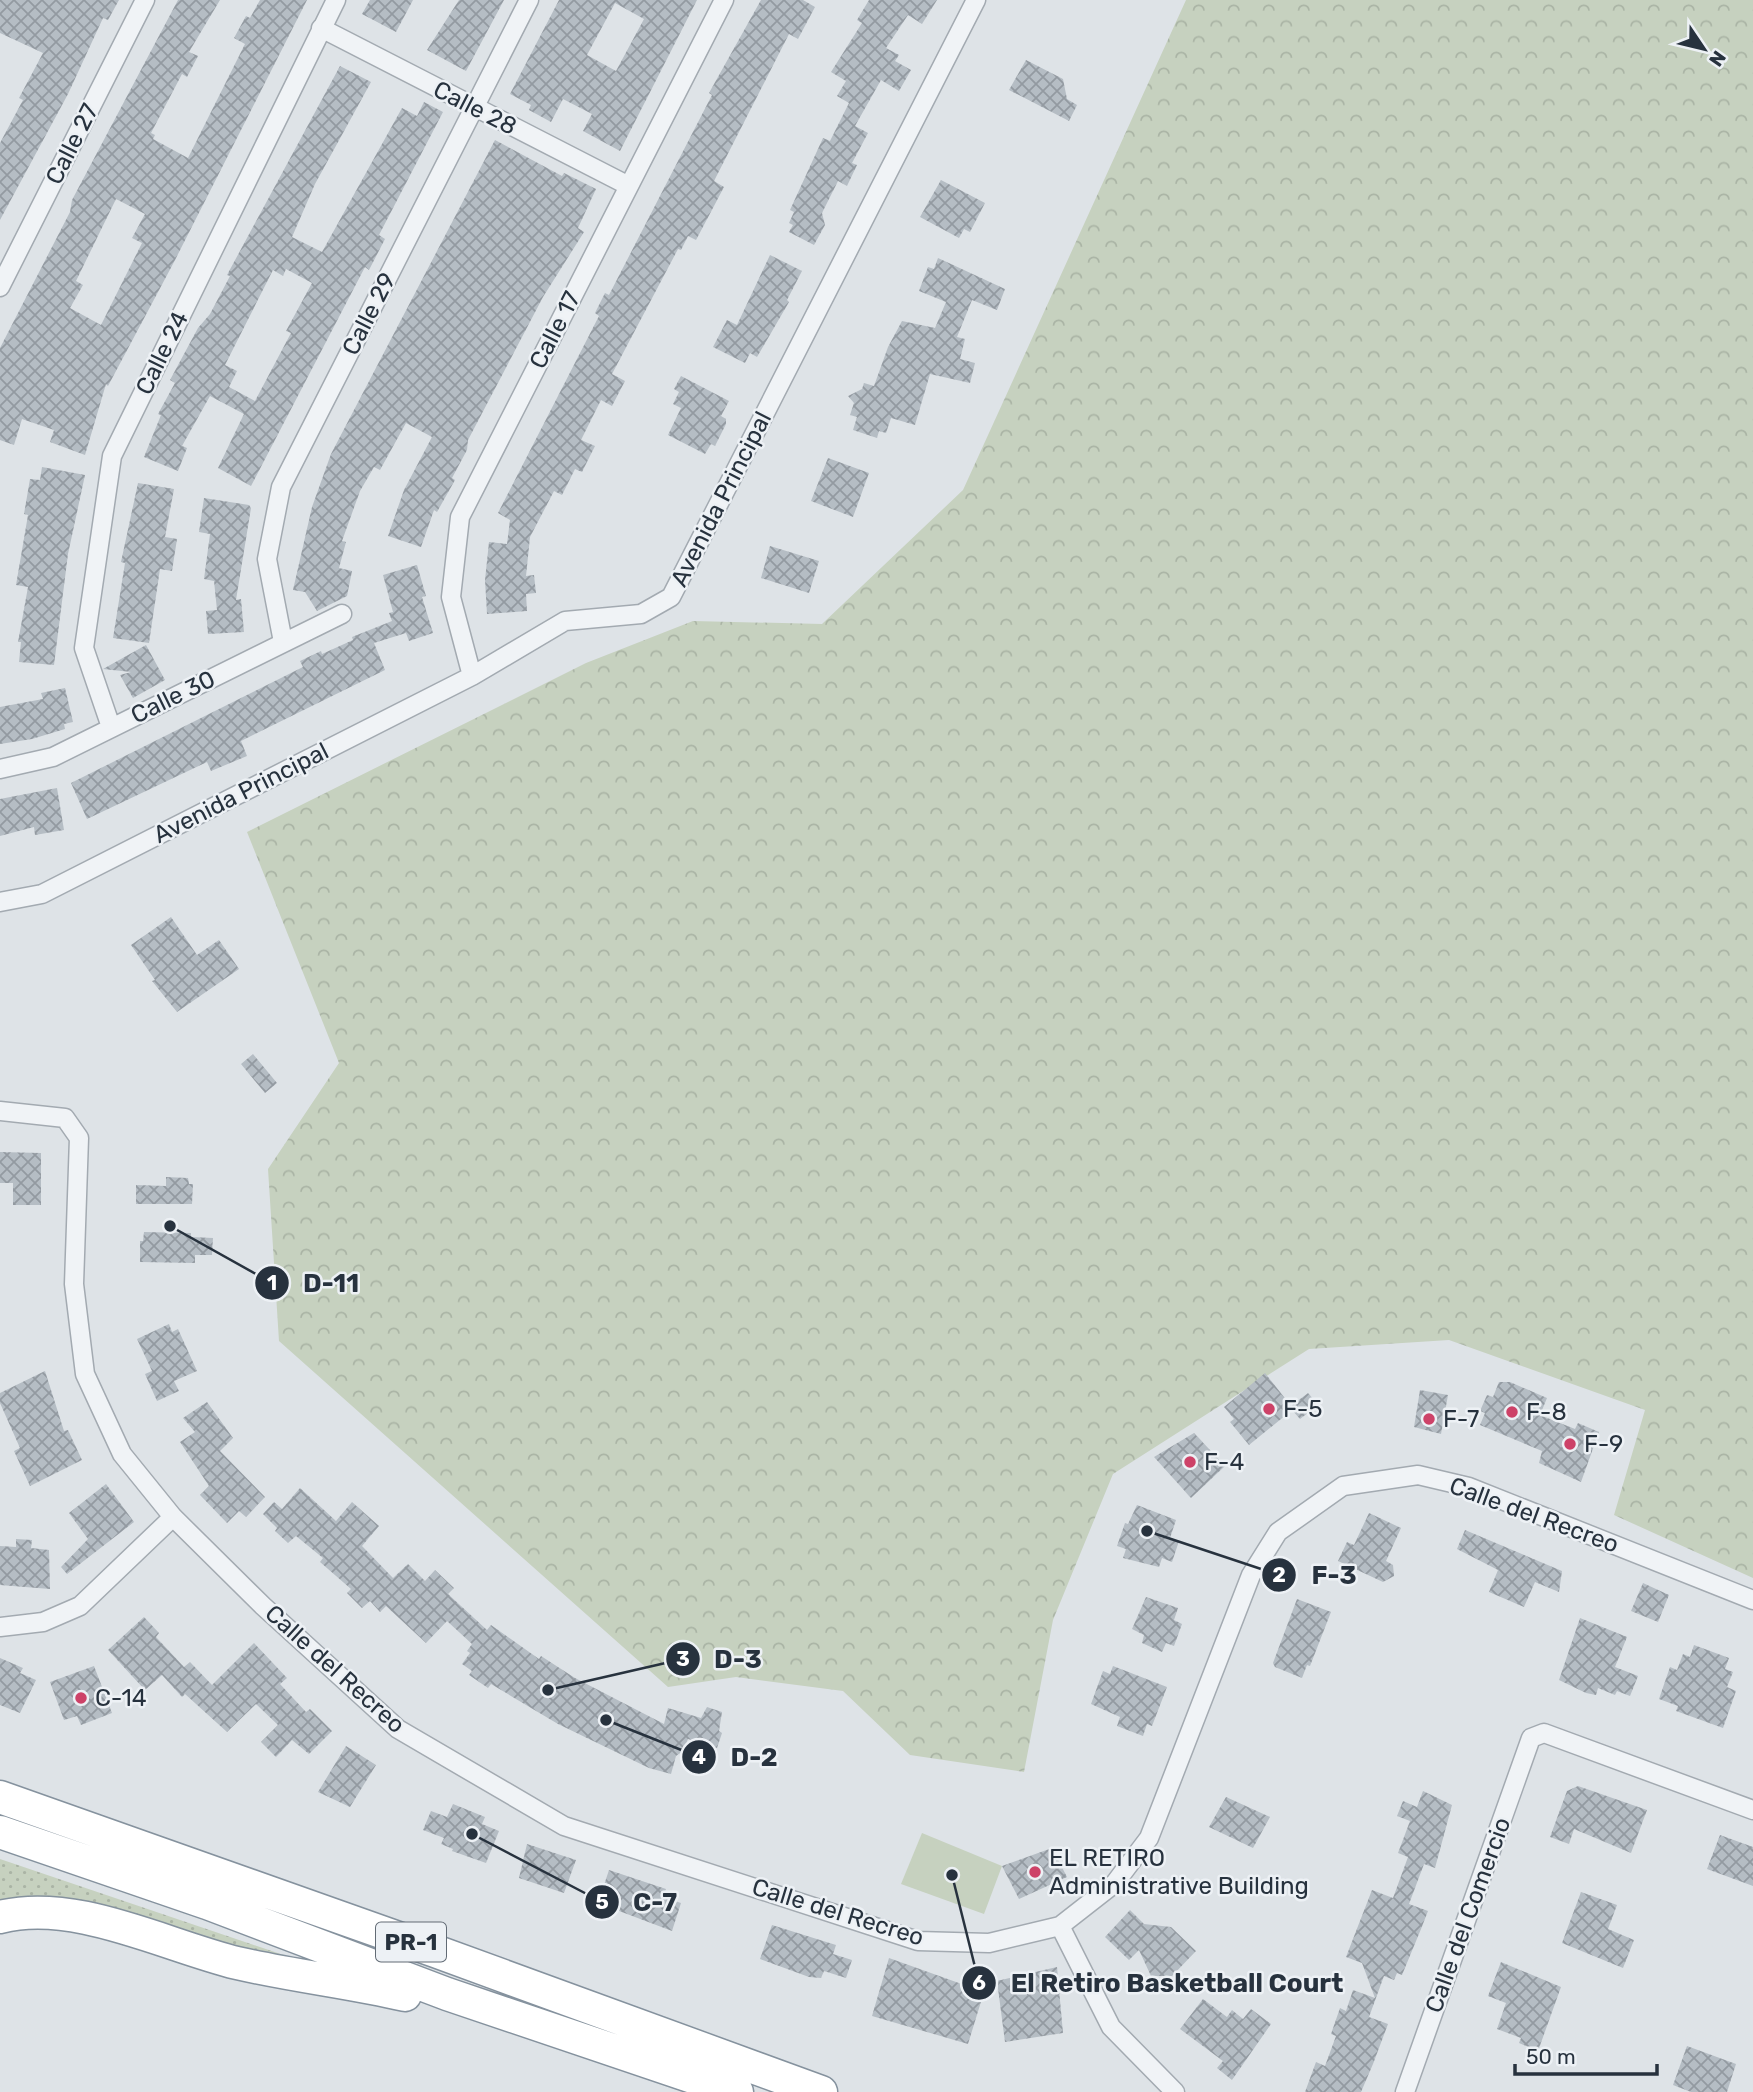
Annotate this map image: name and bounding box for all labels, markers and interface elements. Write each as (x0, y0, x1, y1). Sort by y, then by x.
north arrow (1669, 14, 1739, 84)
text: N (1704, 46, 1731, 71)
street label: Calle 28 (429, 75, 521, 141)
street label: Calle 27 (40, 99, 104, 189)
street label: Calle 29 (336, 268, 402, 360)
street label: Calle 17 (524, 287, 586, 373)
street label: Calle 24 (130, 307, 194, 399)
street label: Avenida Principal (665, 407, 777, 591)
street label: Calle 30 (126, 665, 220, 729)
street label: Avenida Principal (149, 737, 333, 849)
callout: D-11 (254, 1259, 374, 1306)
text: D-11 (303, 1268, 359, 1299)
text: 1 (267, 1270, 277, 1295)
place label: F-5 (1283, 1395, 1322, 1423)
place label: F-8 (1526, 1398, 1567, 1426)
marker: F-5 (1261, 1401, 1277, 1417)
marker: F-8 (1504, 1404, 1520, 1420)
place label: F-7 (1443, 1405, 1479, 1433)
marker: F-7 (1421, 1411, 1437, 1427)
place label: F-9 (1584, 1430, 1623, 1458)
marker: F-9 (1562, 1436, 1578, 1452)
place label: F-4 (1204, 1448, 1244, 1476)
marker: F-4 (1182, 1454, 1198, 1470)
street label: Calle del Recreo (1446, 1471, 1622, 1559)
callout: F-3 (1262, 1551, 1370, 1598)
text: F-3 (1311, 1560, 1357, 1591)
text: 2 (1272, 1562, 1286, 1587)
street label: Calle del Recreo (259, 1599, 411, 1739)
callout: D-3 (666, 1636, 776, 1683)
text: D-3 (714, 1644, 762, 1675)
text: 3 (676, 1646, 690, 1671)
place label: C-14 (95, 1684, 147, 1712)
marker: C-14 (73, 1690, 89, 1706)
callout: D-2 (682, 1733, 792, 1780)
text: D-2 (730, 1742, 778, 1773)
text: 4 (692, 1744, 706, 1769)
street label: Calle del Comercio (1420, 1813, 1516, 2017)
place label: EL RETIRO Administrative Building (1049, 1844, 1309, 1900)
marker: EL RETIRO Administrative Building (1027, 1864, 1043, 1880)
street label: Calle del Recreo (749, 1873, 927, 1951)
callout: C-7 (584, 1879, 691, 1926)
text: C-7 (633, 1887, 677, 1918)
text: 5 (595, 1889, 609, 1914)
road number: PR-1 (376, 1923, 446, 1962)
callout: El Retiro Basketball Court (962, 1959, 1357, 2006)
text: El Retiro Basketball Court (1011, 1968, 1343, 1999)
text: 6 (972, 1970, 986, 1995)
scale bar (1515, 2032, 1657, 2076)
text: 50 m (1526, 2044, 1576, 2069)

